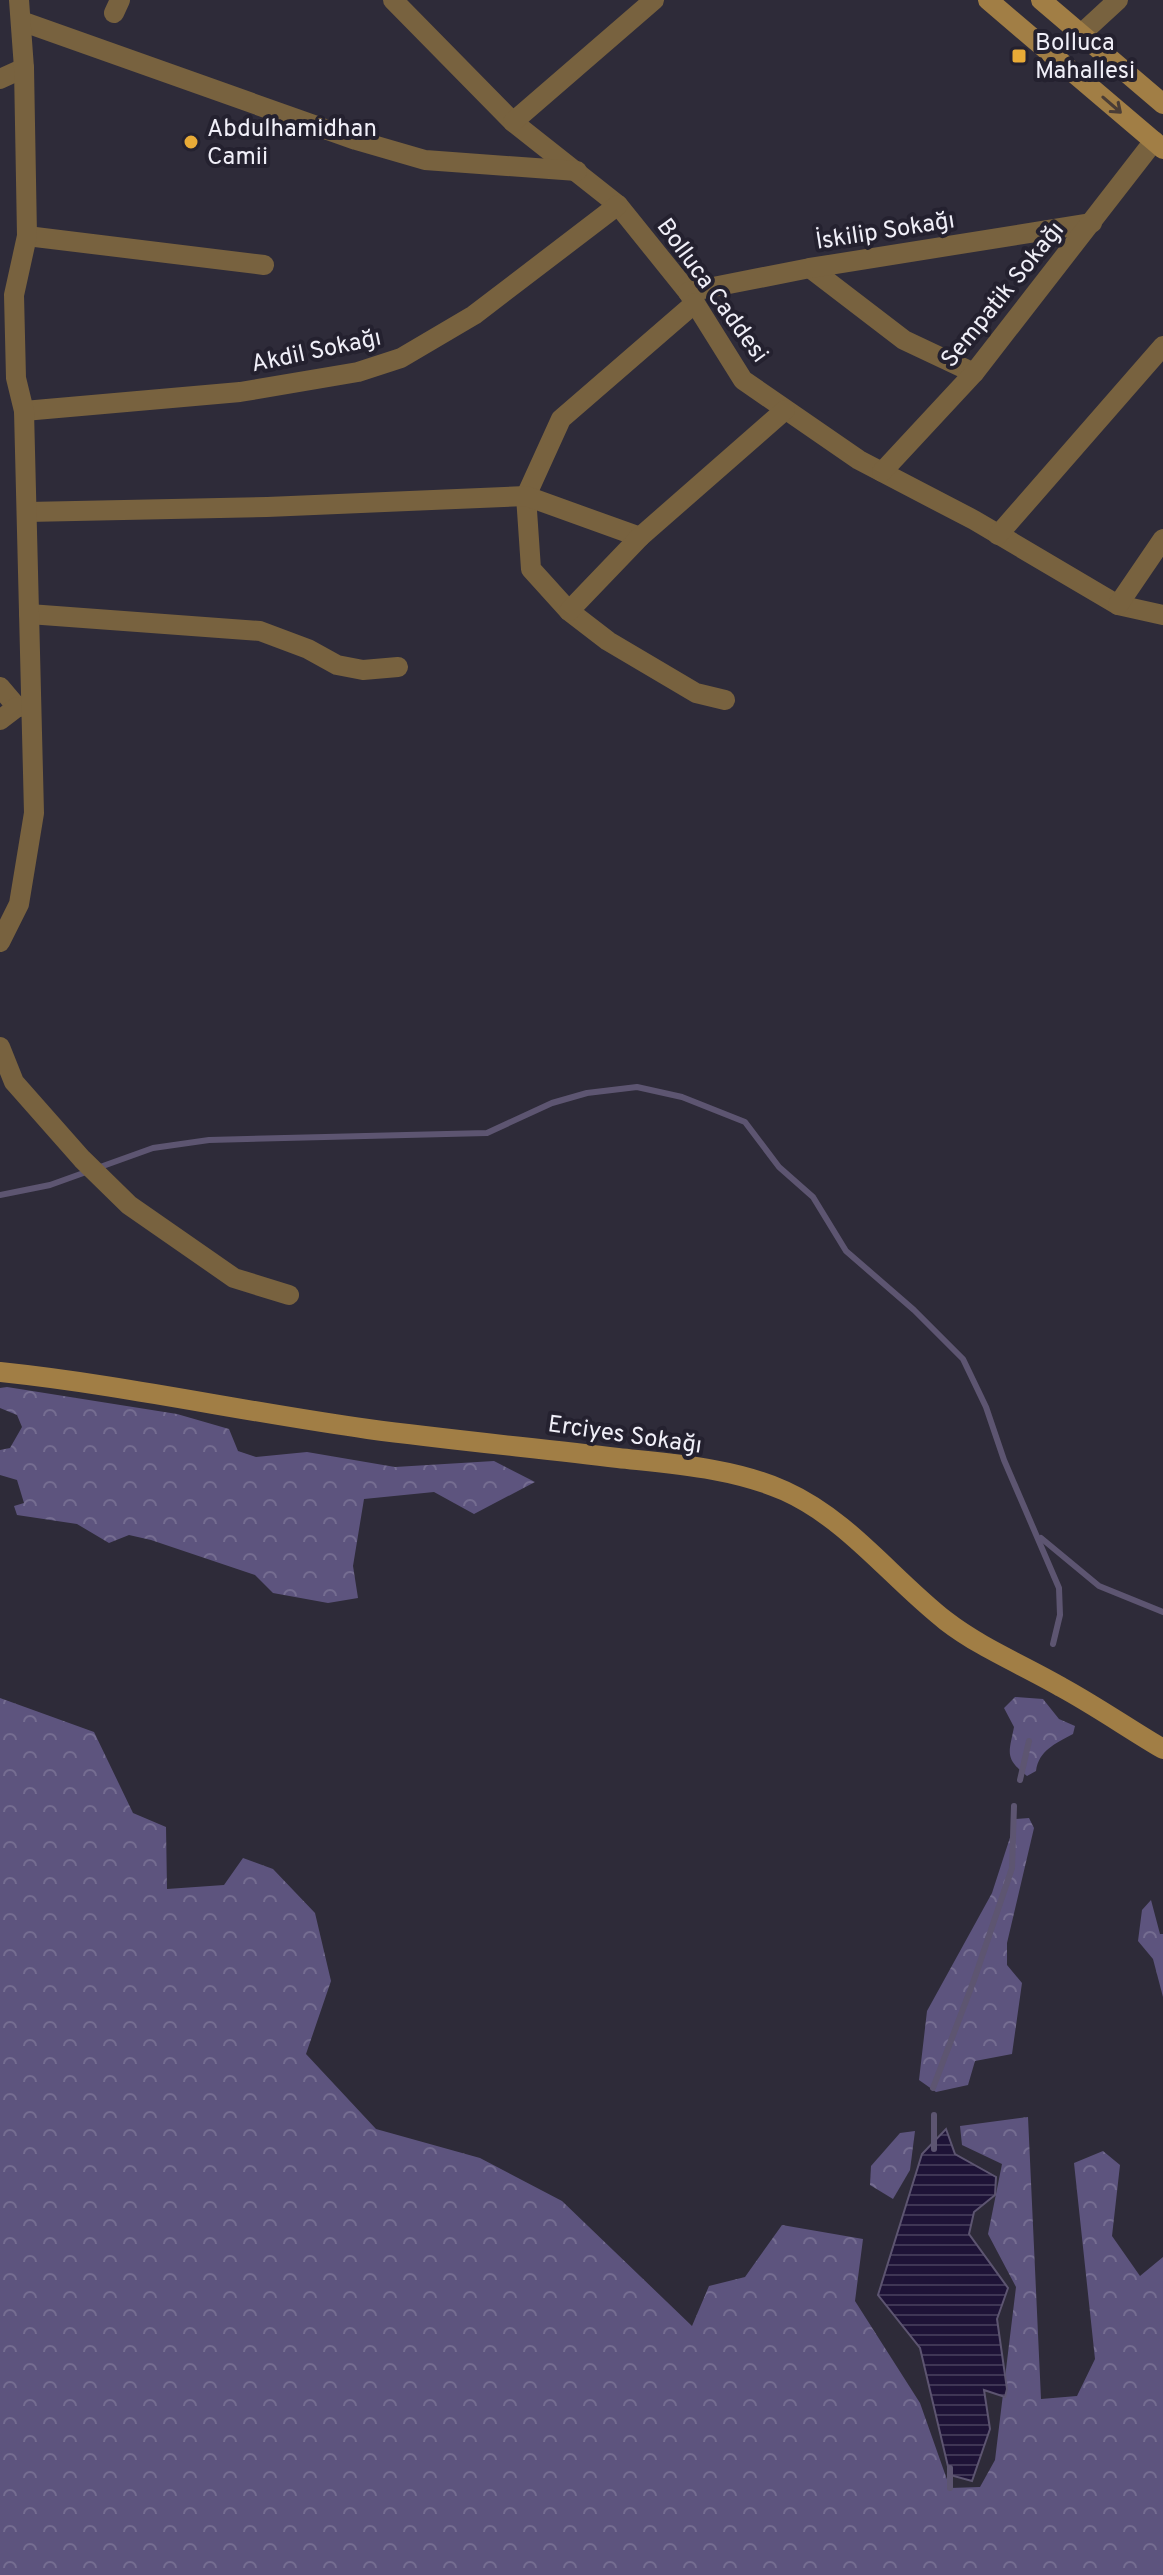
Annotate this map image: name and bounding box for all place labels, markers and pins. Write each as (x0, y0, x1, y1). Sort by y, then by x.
place label: Bolluca Mahallesi (1035, 29, 1135, 87)
marker: Bolluca Mahallesi (1010, 47, 1028, 65)
place label: Abdulhamidhan Camii (207, 115, 377, 173)
marker: Abdulhamidhan Camii (182, 133, 200, 151)

